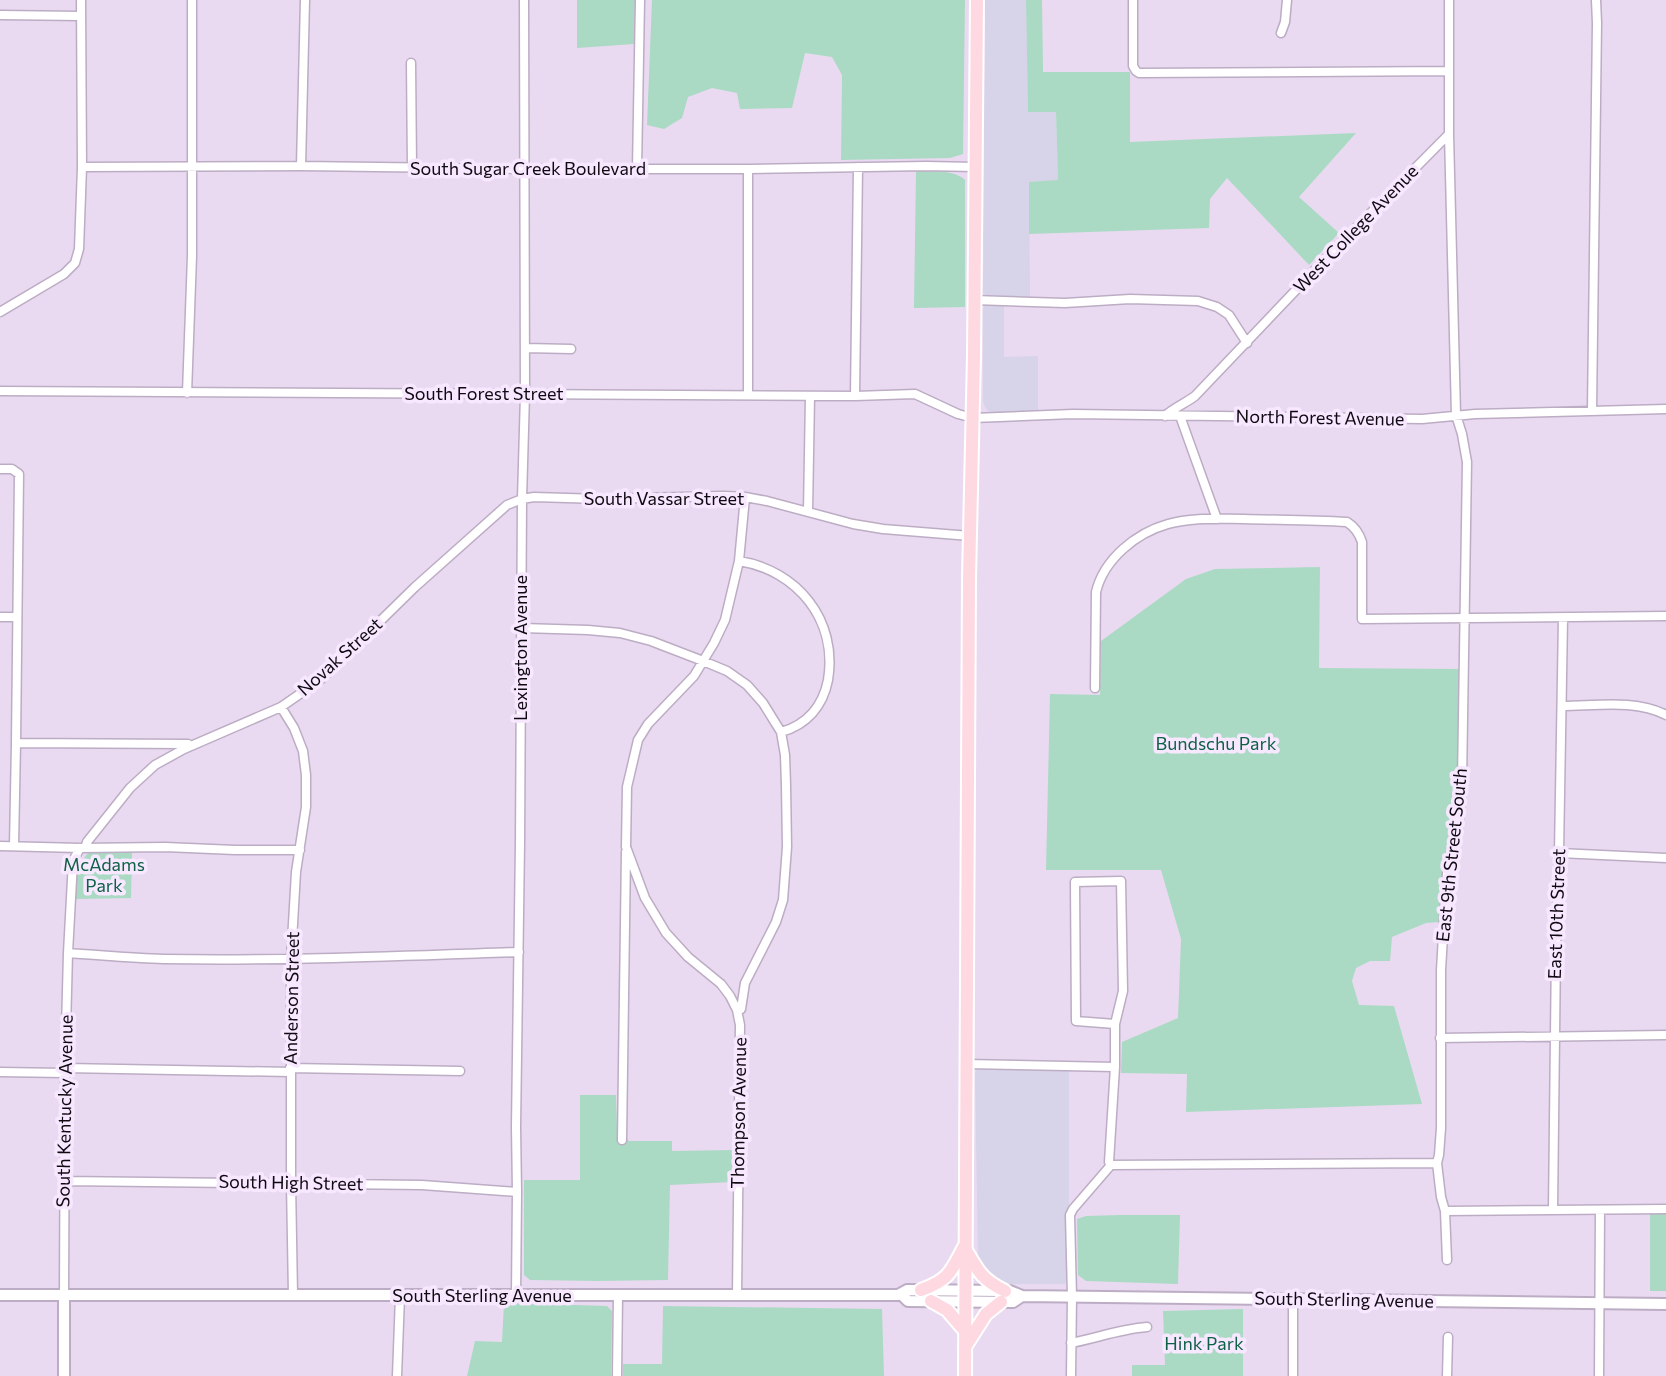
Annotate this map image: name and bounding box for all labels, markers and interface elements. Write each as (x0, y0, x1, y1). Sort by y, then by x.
street label: South Sugar Creek Boulevard (410, 157, 646, 179)
street label: West College Avenue (1288, 160, 1422, 297)
street label: South Forest Street (404, 382, 564, 404)
street label: North Forest Avenue (1235, 405, 1405, 429)
street label: South Vassar Street (584, 487, 744, 509)
street label: Lexington Avenue (509, 575, 531, 721)
street label: Novak Street (292, 612, 386, 700)
park label: Bundschu Park (1156, 732, 1277, 754)
street label: East 9th Street South (1431, 767, 1471, 943)
street label: East 10th Street (1543, 848, 1569, 980)
park label: McAdams Park (63, 853, 145, 896)
street label: Anderson Street (279, 931, 303, 1065)
street label: South Kentucky Avenue (51, 1014, 77, 1207)
street label: Thompson Avenue (726, 1037, 750, 1189)
street label: South High Street (218, 1170, 364, 1194)
street label: South Sterling Avenue (392, 1284, 572, 1306)
street label: South Sterling Avenue (1254, 1286, 1434, 1312)
park label: Hink Park (1164, 1332, 1244, 1354)

